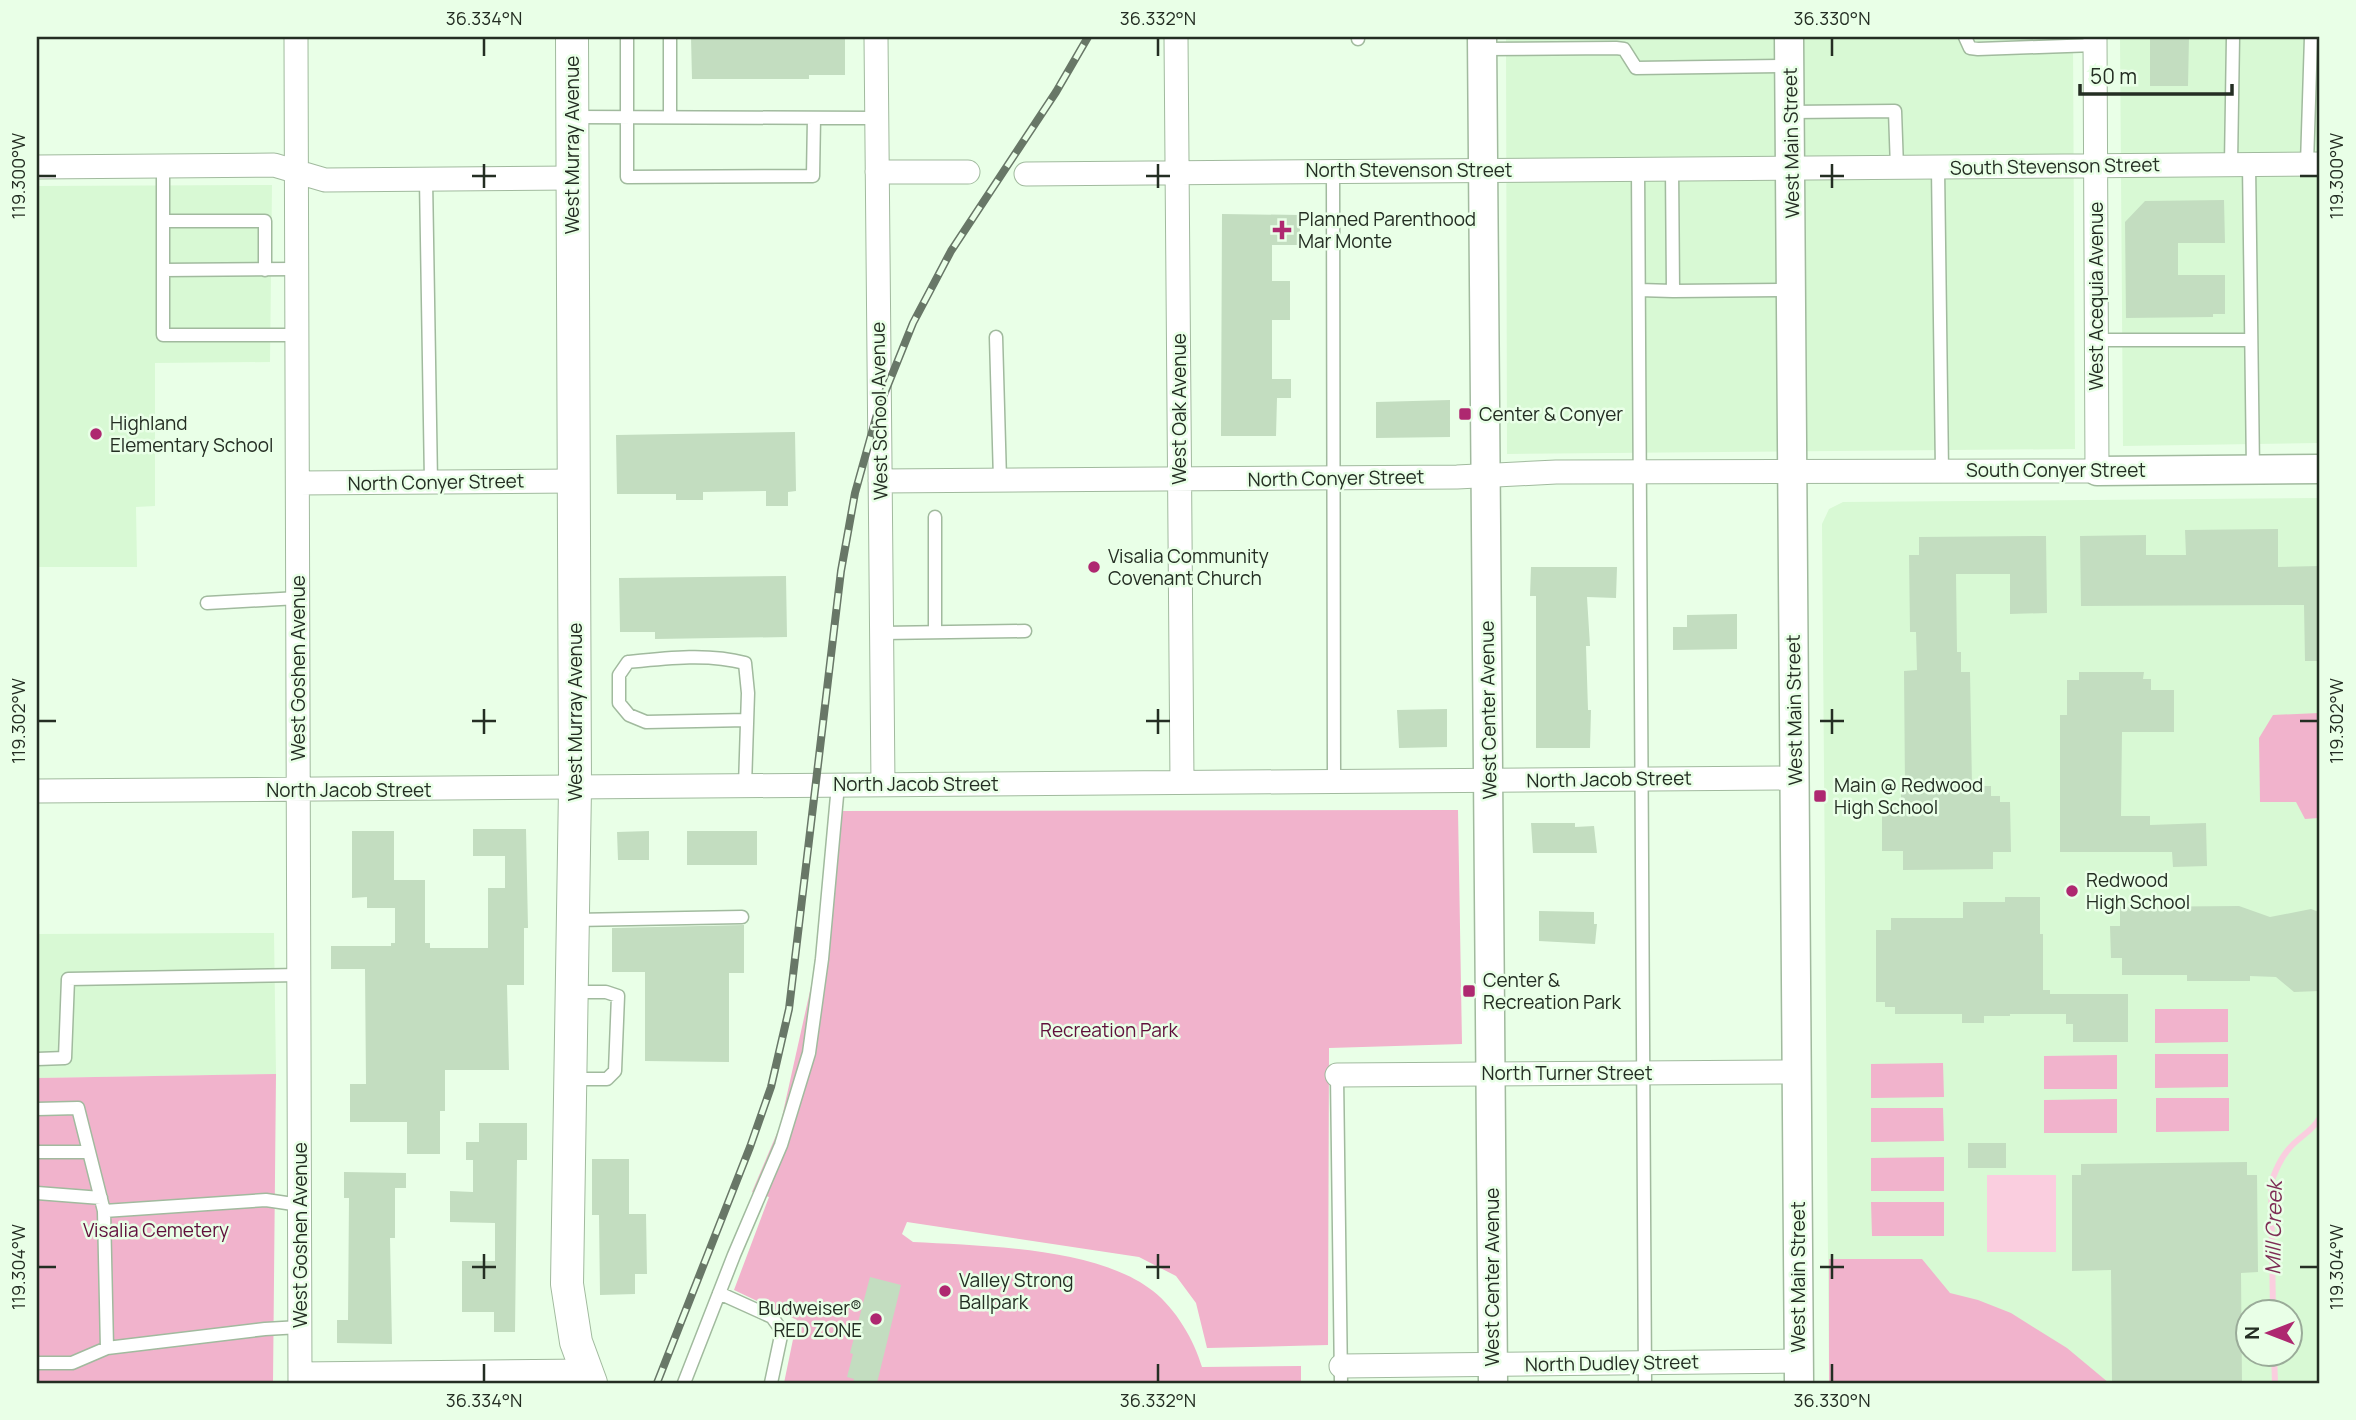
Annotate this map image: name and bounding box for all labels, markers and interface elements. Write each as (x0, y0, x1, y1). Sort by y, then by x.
text: 36.334°N (446, 6, 522, 30)
text: 36.332°N (1120, 6, 1196, 30)
text: 36.330°N (1794, 6, 1871, 30)
scale bar (2080, 52, 2232, 96)
street label: West Murray Avenue (559, 56, 585, 234)
text: 50 m (2090, 62, 2137, 90)
street label: West Main Street (1777, 67, 1805, 219)
text: 119.300°W (6, 133, 30, 219)
text: 119.300°W (2324, 133, 2348, 219)
street label: South Stevenson Street (1950, 151, 2160, 181)
street label: North Stevenson Street (1306, 157, 1512, 183)
street label: West Acequia Avenue (2083, 202, 2109, 390)
place label: Planned Parenthood Mar Monte (1298, 206, 1476, 254)
marker: Planned Parenthood Mar Monte (1272, 220, 1292, 240)
street label: West School Avenue (864, 322, 894, 500)
street label: West Oak Avenue (1166, 333, 1192, 485)
place label: Center & Conyer (1479, 401, 1623, 427)
marker: Center & Conyer (1457, 406, 1473, 422)
place label: Highland Elementary School (110, 410, 273, 458)
marker: Highland Elementary School (88, 426, 104, 442)
street label: South Conyer Street (1966, 457, 2146, 483)
street label: North Conyer Street (1247, 463, 1425, 493)
street label: North Conyer Street (347, 467, 525, 497)
place label: Visalia Community Covenant Church (1108, 543, 1269, 591)
marker: Visalia Community Covenant Church (1086, 559, 1102, 575)
street label: West Goshen Avenue (285, 575, 311, 761)
street label: West Center Avenue (1473, 620, 1503, 800)
street label: West Murray Avenue (562, 623, 588, 801)
street label: West Main Street (1780, 634, 1808, 786)
text: 119.302°W (6, 678, 30, 764)
text: 119.302°W (2324, 678, 2348, 764)
street label: North Jacob Street (1526, 765, 1692, 793)
street label: North Jacob Street (833, 771, 999, 797)
place label: Main @ Redwood High School (1834, 772, 1983, 820)
street label: North Jacob Street (266, 777, 432, 803)
marker: Main @ Redwood High School (1812, 788, 1828, 804)
place label: Redwood High School (2086, 867, 2190, 915)
marker: Redwood High School (2064, 883, 2080, 899)
place label: Center & Recreation Park (1483, 967, 1622, 1015)
marker: Center & Recreation Park (1461, 983, 1477, 999)
park label: Recreation Park (1040, 1017, 1179, 1043)
street label: North Turner Street (1481, 1060, 1653, 1086)
street label: West Goshen Avenue (287, 1142, 313, 1328)
water label: Mill Creek (2258, 1178, 2288, 1275)
street label: West Center Avenue (1479, 1188, 1505, 1366)
street label: West Main Street (1785, 1202, 1811, 1352)
park label: Visalia Cemetery (83, 1217, 229, 1243)
text: 119.304°W (6, 1224, 30, 1310)
text: 119.304°W (2324, 1224, 2348, 1310)
place label: Valley Strong Ballpark (959, 1267, 1074, 1315)
marker: Valley Strong Ballpark (937, 1283, 953, 1299)
place label: Budweiser® RED ZONE (758, 1295, 862, 1343)
north arrow (2234, 1298, 2304, 1368)
marker: Budweiser® RED ZONE (868, 1311, 884, 1327)
text: N (2239, 1326, 2265, 1340)
street label: North Dudley Street (1525, 1348, 1699, 1378)
text: 36.334°N (446, 1388, 522, 1412)
text: 36.332°N (1120, 1388, 1196, 1412)
text: 36.330°N (1794, 1388, 1871, 1412)

